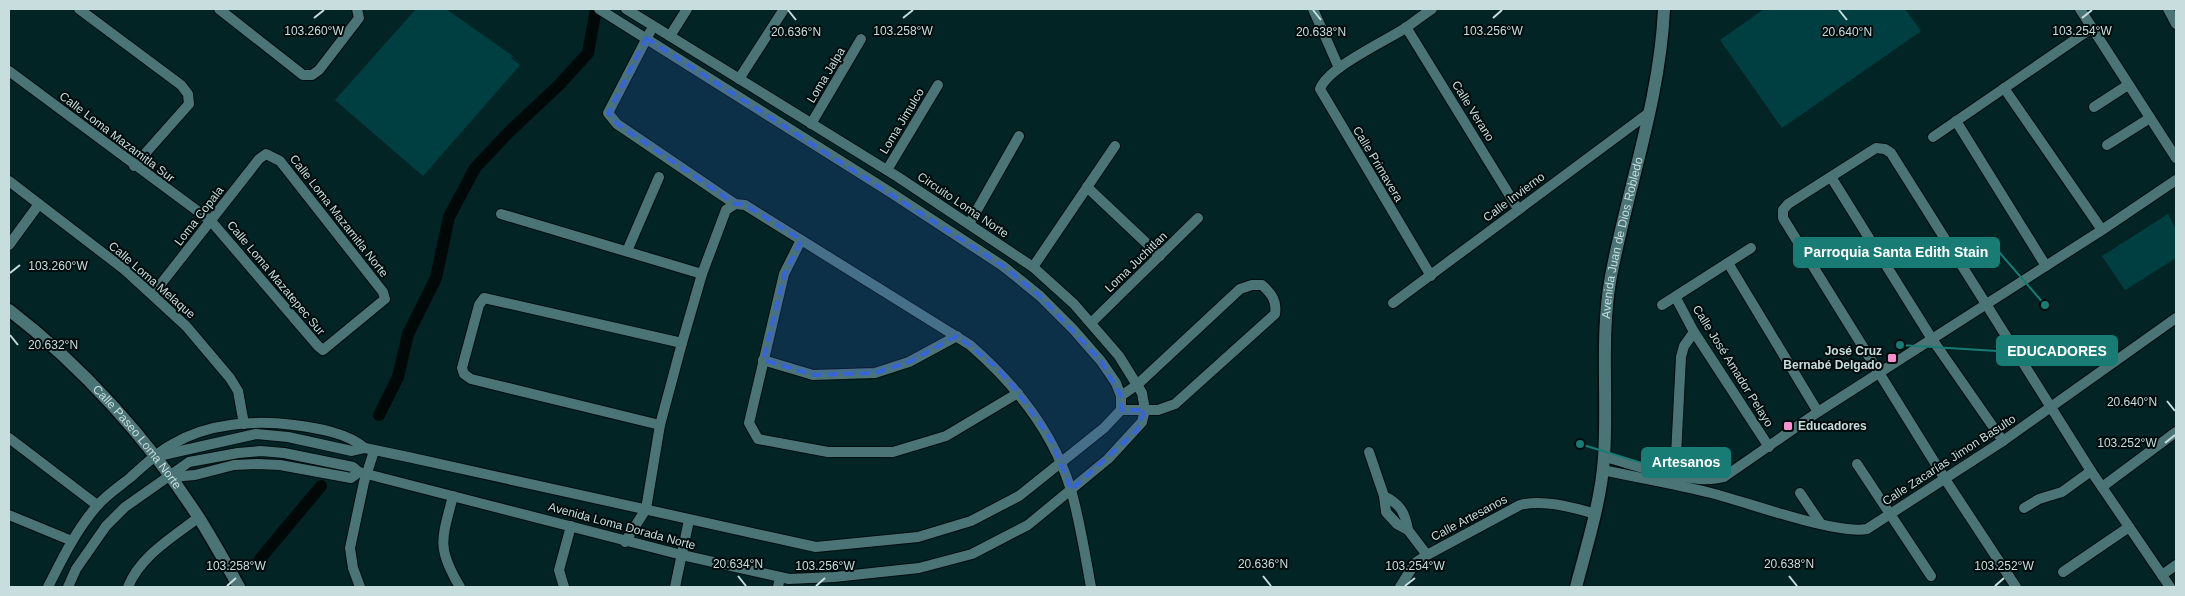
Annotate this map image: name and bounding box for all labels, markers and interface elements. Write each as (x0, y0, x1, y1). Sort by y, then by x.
text: 103.260°W (284, 24, 344, 38)
text: 103.258°W (873, 24, 933, 38)
text: 103.256°W (1463, 24, 1523, 38)
text: 103.254°W (2052, 24, 2112, 38)
text: 20.636°N (771, 25, 821, 39)
text: 20.638°N (1296, 25, 1346, 39)
text: 20.640°N (1822, 25, 1872, 39)
street label: Loma Jalpa (804, 45, 848, 105)
street label: Calle Verano (1449, 78, 1497, 144)
street label: Loma Jimulco (877, 85, 927, 156)
street label: Calle Loma Mazamitla Sur (57, 89, 177, 185)
street label: Calle Primavera (1350, 124, 1406, 204)
street label: Calle Loma Mazamitla Norte (287, 152, 391, 280)
street label: Avenida Juan de Dios Robledo (1599, 155, 1646, 319)
street label: Circuito Loma Norte (915, 169, 1011, 241)
street label: Calle Invierno (1480, 169, 1548, 225)
street label: Loma Copala (172, 183, 227, 248)
street label: Calle Loma Mazatepec Sur (224, 218, 328, 338)
street label: Loma Juchitlan (1102, 229, 1170, 295)
callout: Parroquia Santa Edith Stain (1794, 238, 1999, 267)
street label: Calle Loma Melaque (106, 239, 198, 322)
text: Parroquia Santa Edith Stain (1804, 244, 1988, 260)
text: 103.260°W (28, 259, 88, 273)
street label: Calle José Amador Pelayo (1690, 303, 1776, 430)
callout: EDUCADORES (1997, 336, 2117, 365)
text: 20.632°N (28, 338, 78, 352)
text: EDUCADORES (2007, 343, 2107, 359)
place label: José Cruz Bernabé Delgado (1783, 344, 1882, 372)
marker: José Cruz Bernabé Delgado (1886, 352, 1898, 364)
street label: Calle Paseo Loma Norte (90, 382, 184, 492)
text: 20.640°N (2107, 395, 2157, 409)
street label: Calle Zacarías Jimon Basulto (1880, 411, 2019, 508)
place label: Educadores (1798, 419, 1867, 433)
marker: Educadores (1782, 420, 1794, 432)
text: 103.252°W (2097, 436, 2157, 450)
callout: Artesanos (1642, 448, 1730, 477)
text: Artesanos (1652, 454, 1720, 470)
street label: Calle Artesanos (1429, 492, 1509, 544)
street label: Avenida Loma Dorada Norte (547, 500, 697, 552)
text: 20.634°N (713, 557, 763, 571)
text: 20.636°N (1238, 557, 1288, 571)
text: 20.638°N (1764, 557, 1814, 571)
text: 103.258°W (206, 559, 266, 573)
text: 103.256°W (795, 559, 855, 573)
text: 103.254°W (1385, 559, 1445, 573)
text: 103.252°W (1974, 559, 2034, 573)

